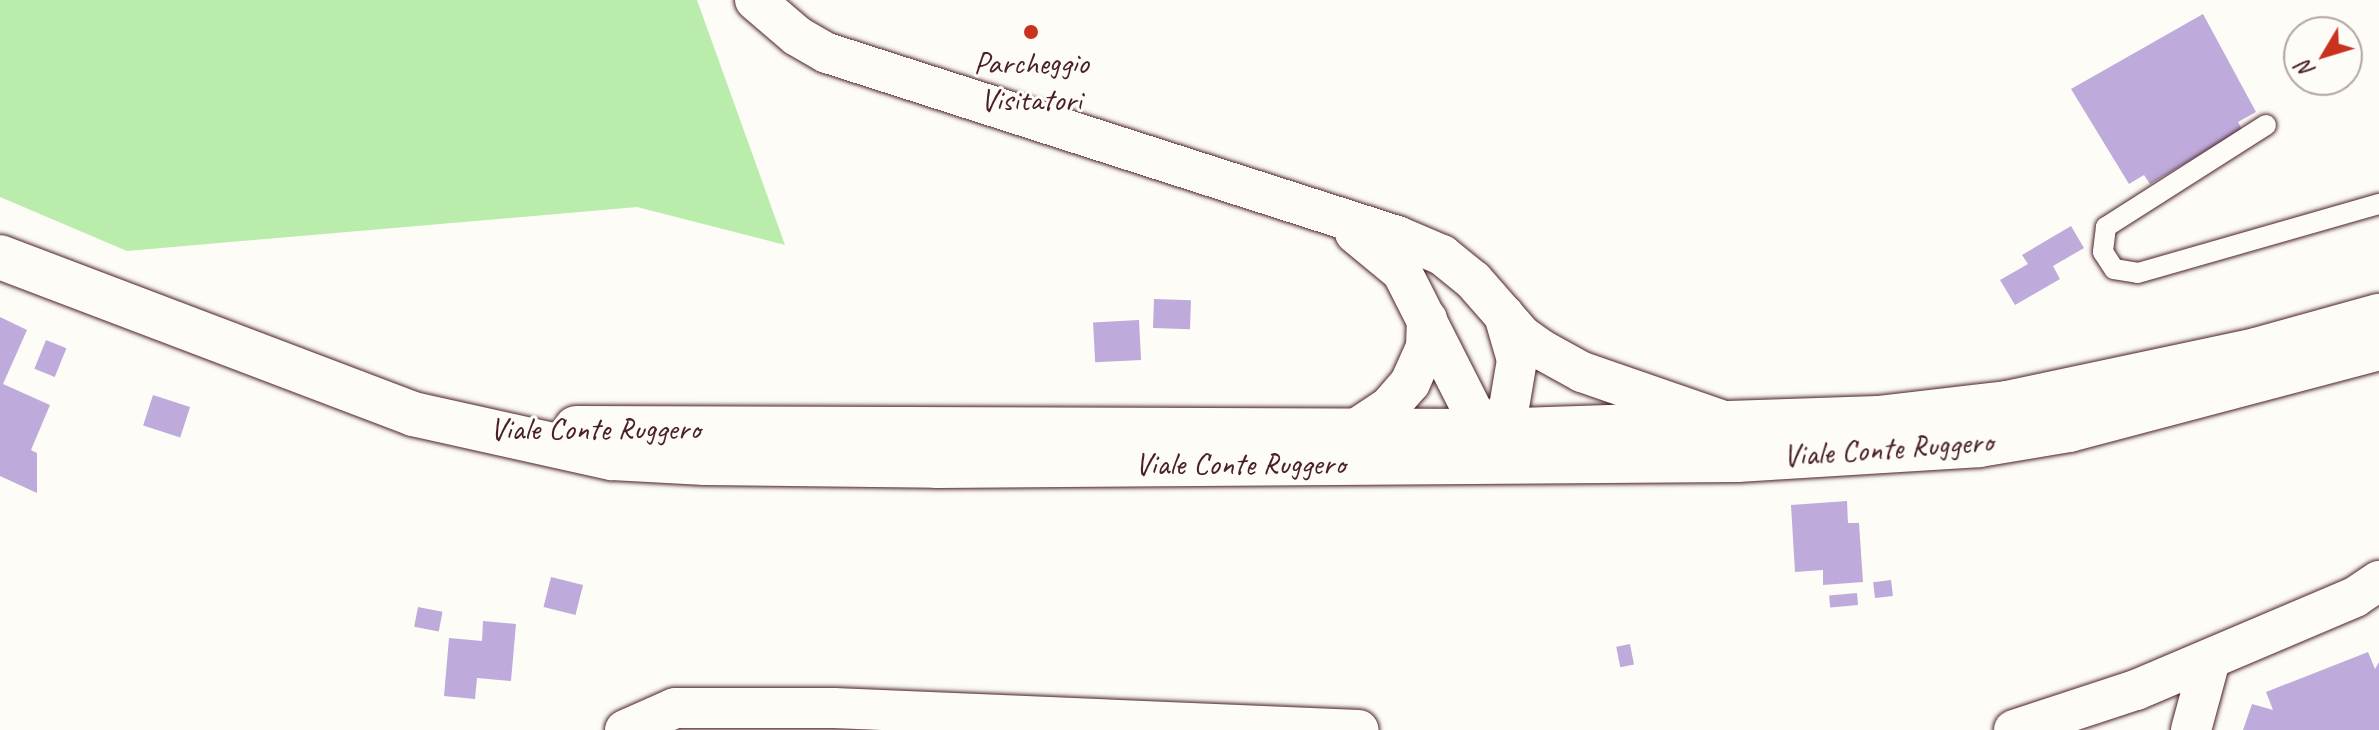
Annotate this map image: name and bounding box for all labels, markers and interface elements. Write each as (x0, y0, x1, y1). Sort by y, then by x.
north arrow (2283, 16, 2363, 96)
marker: Parcheggio Visitatori (1022, 23, 1040, 41)
place label: Parcheggio Visitatori (973, 45, 1089, 120)
text: N (2290, 56, 2321, 84)
street label: Viale Conte Ruggero (489, 410, 701, 448)
street label: Viale Conte Ruggero (1781, 422, 1995, 476)
street label: Viale Conte Ruggero (1134, 445, 1346, 483)

